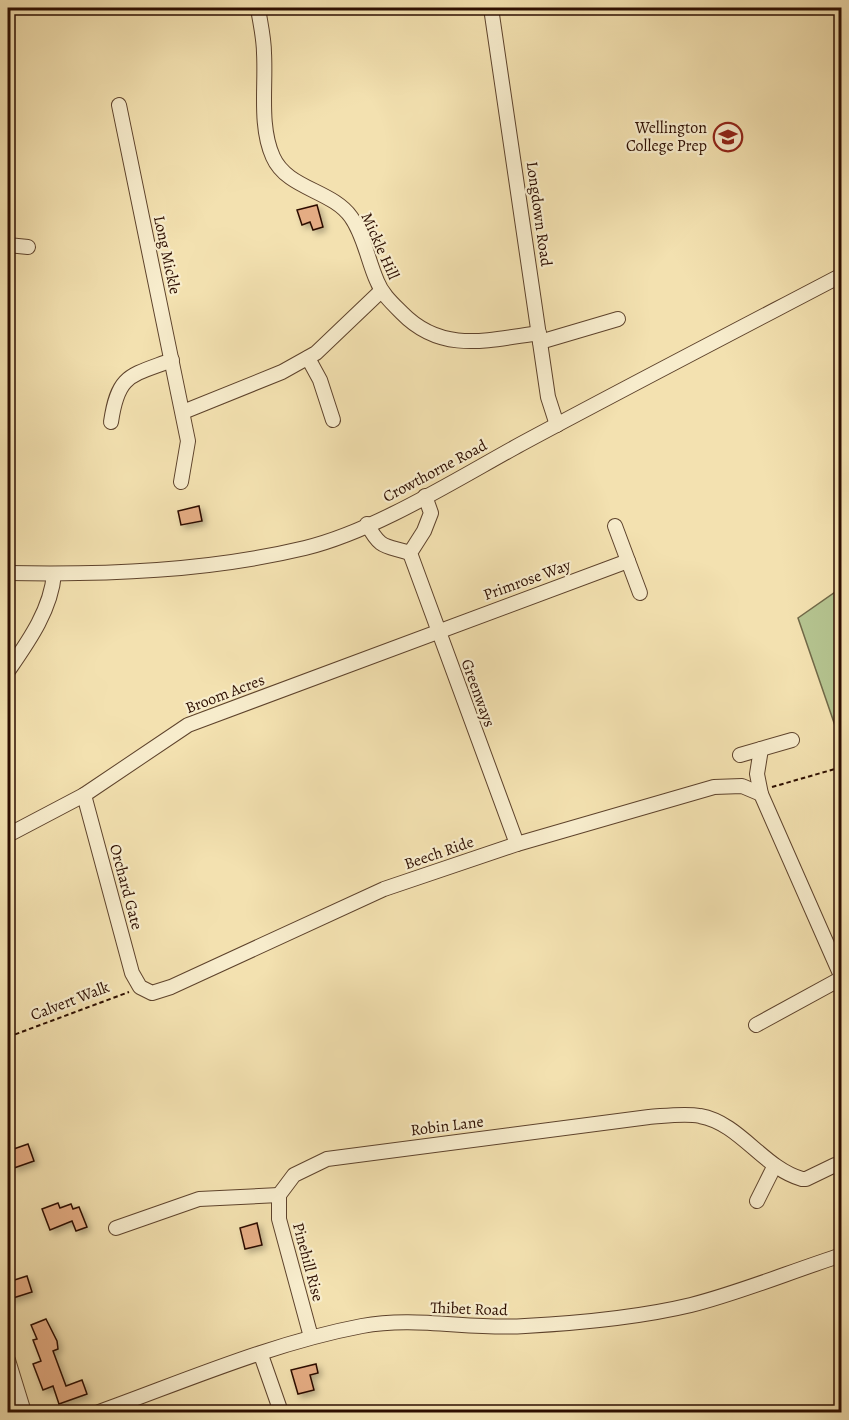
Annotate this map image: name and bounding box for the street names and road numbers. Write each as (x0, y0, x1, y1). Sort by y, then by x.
street label: Longdown Road (521, 160, 557, 268)
street label: Mickle Hill (355, 209, 405, 283)
street label: Long Mickle (148, 214, 186, 296)
street label: Crowthorne Road (379, 434, 491, 508)
street label: Primrose Way (480, 554, 574, 606)
street label: Greenways (456, 656, 500, 730)
street label: Broom Acres (182, 669, 268, 719)
street label: Beech Ride (401, 831, 477, 875)
street label: Orchard Gate (104, 842, 148, 932)
street label: Calvert Walk (27, 976, 113, 1026)
street label: Robin Lane (409, 1111, 485, 1141)
street label: Pinehill Rise (287, 1220, 329, 1304)
street label: Thibet Road (430, 1297, 508, 1321)

